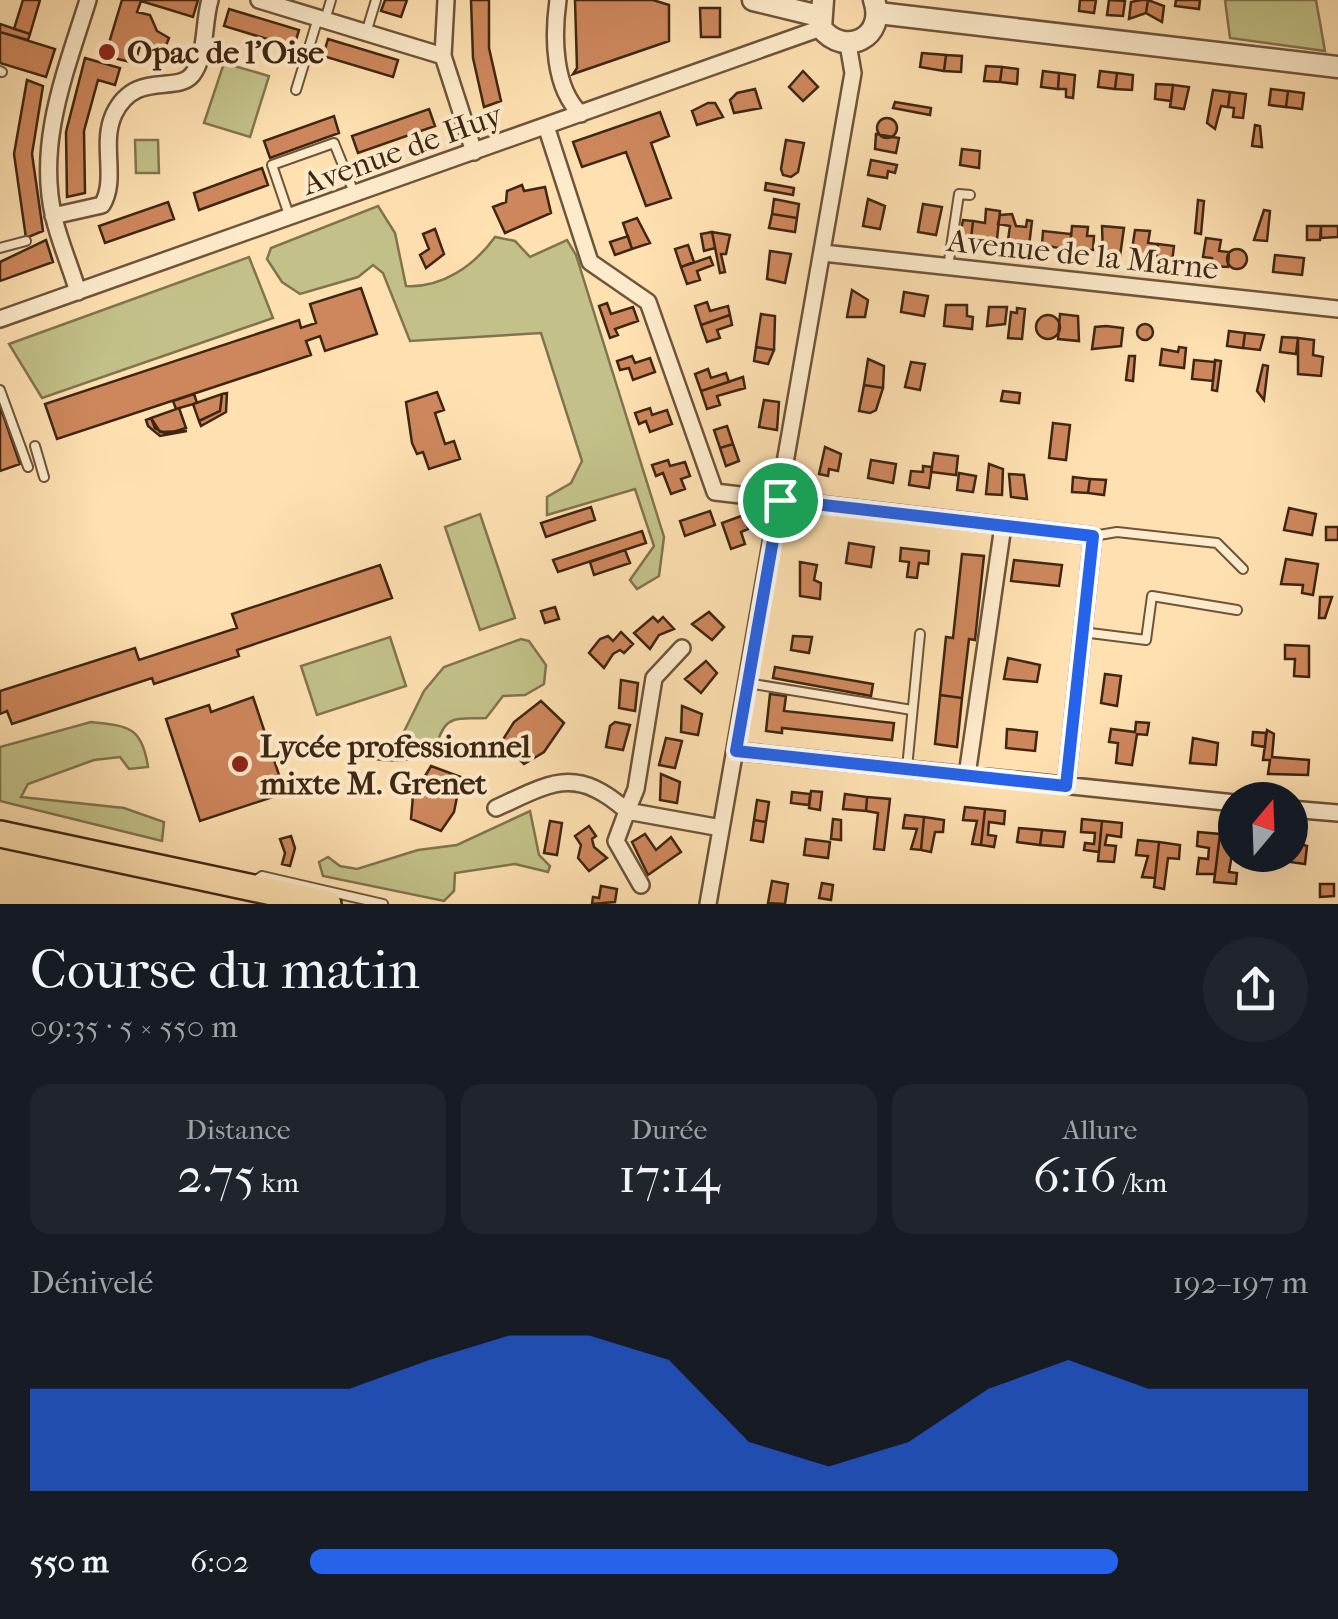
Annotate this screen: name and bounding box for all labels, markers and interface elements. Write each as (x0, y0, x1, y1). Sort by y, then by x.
place label: Opac de l'Oise (127, 34, 324, 71)
marker: Opac de l'Oise (96, 41, 118, 63)
street label: Avenue de Huy (295, 96, 508, 203)
street label: Avenue de la Marne (943, 222, 1221, 287)
pin (738, 458, 823, 543)
icon: arrive (753, 473, 808, 528)
place label: Lycée professionnel mixte M. Grenet (260, 728, 531, 802)
marker: Lycée professionnel mixte M. Grenet (229, 753, 251, 775)
north arrow (1218, 782, 1308, 872)
map controls (1218, 782, 1308, 872)
button: share (1203, 937, 1308, 1042)
text: Course du matin (30, 938, 420, 1002)
text: 09:35 · 5 × 550 m (30, 1008, 238, 1045)
text: Distance (185, 1113, 291, 1146)
text: Durée (631, 1113, 707, 1146)
text: Allure (1063, 1113, 1137, 1146)
text: 2.75 (177, 1146, 255, 1205)
text: 17:14 (618, 1146, 720, 1205)
text: 6:16 (1033, 1146, 1117, 1205)
text: km (255, 1166, 299, 1199)
text: /km (1117, 1166, 1167, 1199)
text: Dénivelé (30, 1264, 153, 1301)
text: 192–197 m (1172, 1264, 1308, 1301)
text: 550 m (30, 1543, 109, 1580)
text: 6:02 (190, 1543, 249, 1580)

